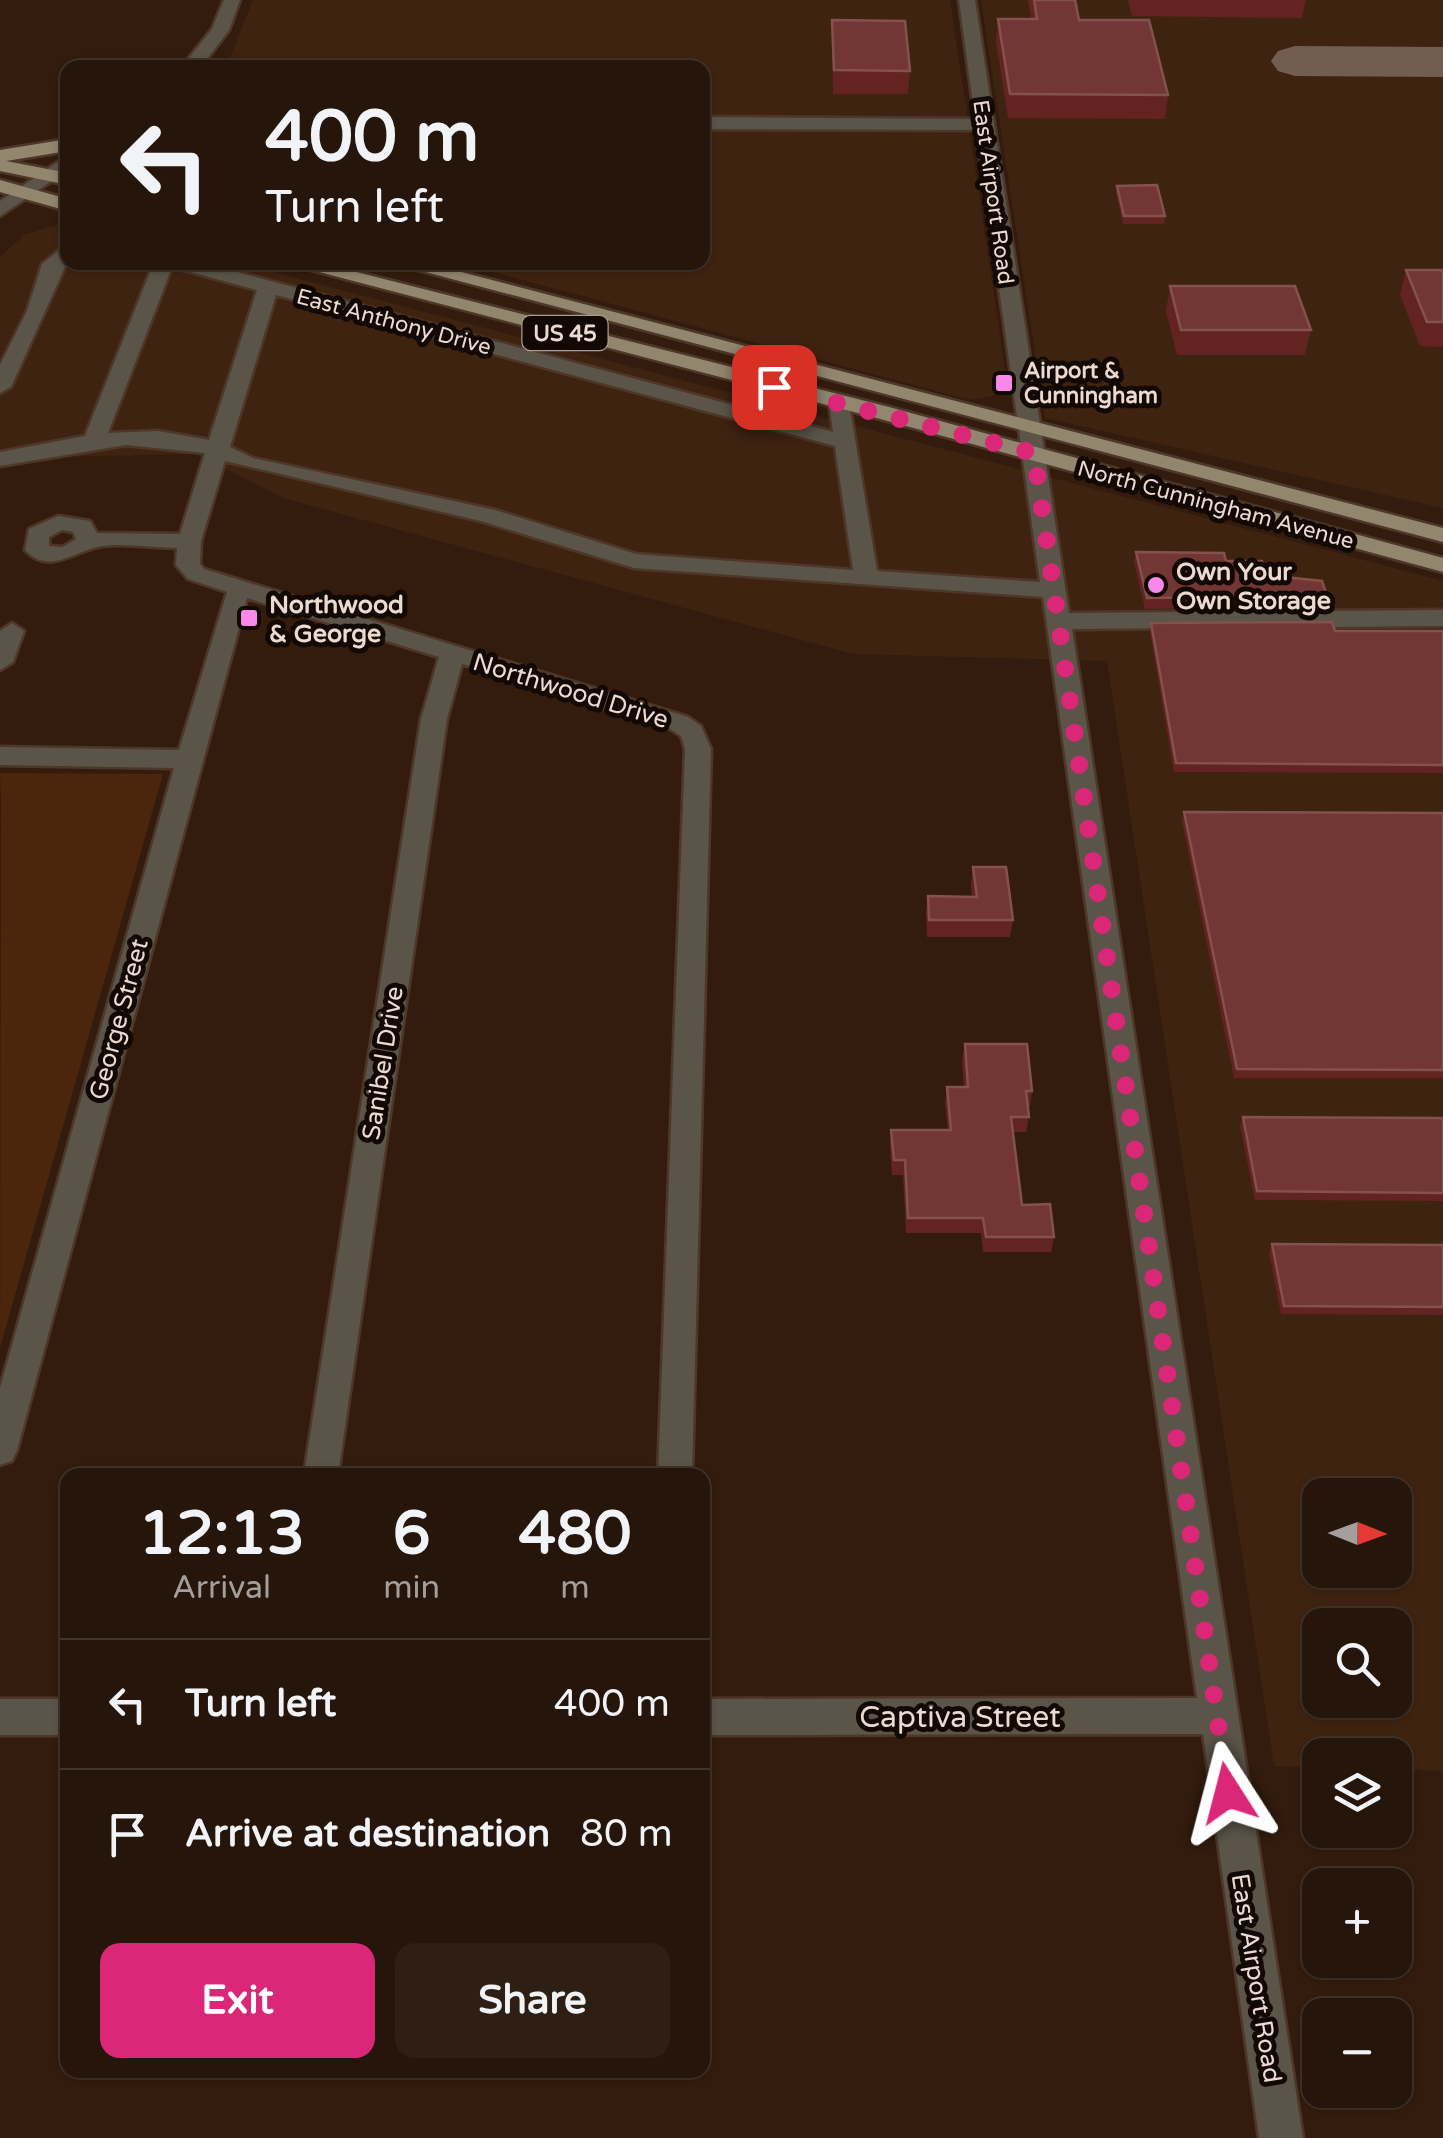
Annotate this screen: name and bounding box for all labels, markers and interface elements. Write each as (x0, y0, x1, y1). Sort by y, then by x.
text: 400 m (265, 96, 479, 180)
street label: East Airport Road (967, 98, 1019, 286)
icon: left (100, 100, 230, 230)
text: Turn left (265, 181, 444, 235)
street label: East Anthony Drive (294, 283, 494, 360)
road number: US 45 (522, 316, 608, 350)
pin (732, 345, 817, 430)
place label: Airport & Cunningham (1024, 358, 1158, 409)
icon: arrive (747, 360, 802, 415)
marker: Airport & Cunningham (993, 372, 1015, 394)
street label: North Cunningham Avenue (1075, 456, 1357, 554)
place label: Own Your Own Storage (1176, 557, 1331, 616)
marker: Own Your Own Storage (1145, 574, 1167, 596)
place label: Northwood & George (269, 590, 404, 649)
marker: Northwood & George (238, 607, 260, 629)
street label: Northwood Drive (469, 647, 672, 735)
street label: George Street (83, 935, 155, 1103)
street label: Sanibel Drive (356, 984, 410, 1142)
north arrow (1302, 1478, 1412, 1588)
map controls (1302, 1478, 1412, 2108)
text: 12:13 (138, 1498, 305, 1570)
text: 6 (393, 1498, 430, 1570)
text: 480 (518, 1498, 632, 1570)
text: Arrival (172, 1569, 271, 1607)
text: min (383, 1569, 440, 1607)
text: m (560, 1569, 590, 1607)
button: search (1302, 1608, 1412, 1718)
icon: left (100, 1677, 155, 1732)
text: Turn left (185, 1681, 336, 1727)
text: 400 m (554, 1681, 670, 1727)
street label: Captiva Street (859, 1699, 1061, 1736)
button: layers (1302, 1738, 1412, 1848)
position arrow (1176, 1741, 1280, 1845)
icon: arrive (100, 1807, 155, 1862)
text: Arrive at destination (185, 1811, 550, 1857)
text: 80 m (580, 1811, 673, 1857)
button: + (1302, 1868, 1412, 1978)
street label: East Airport Road (1225, 1871, 1287, 2085)
button: Exit (100, 1943, 375, 2058)
button: Share (395, 1943, 670, 2058)
button: − (1302, 1998, 1412, 2108)

